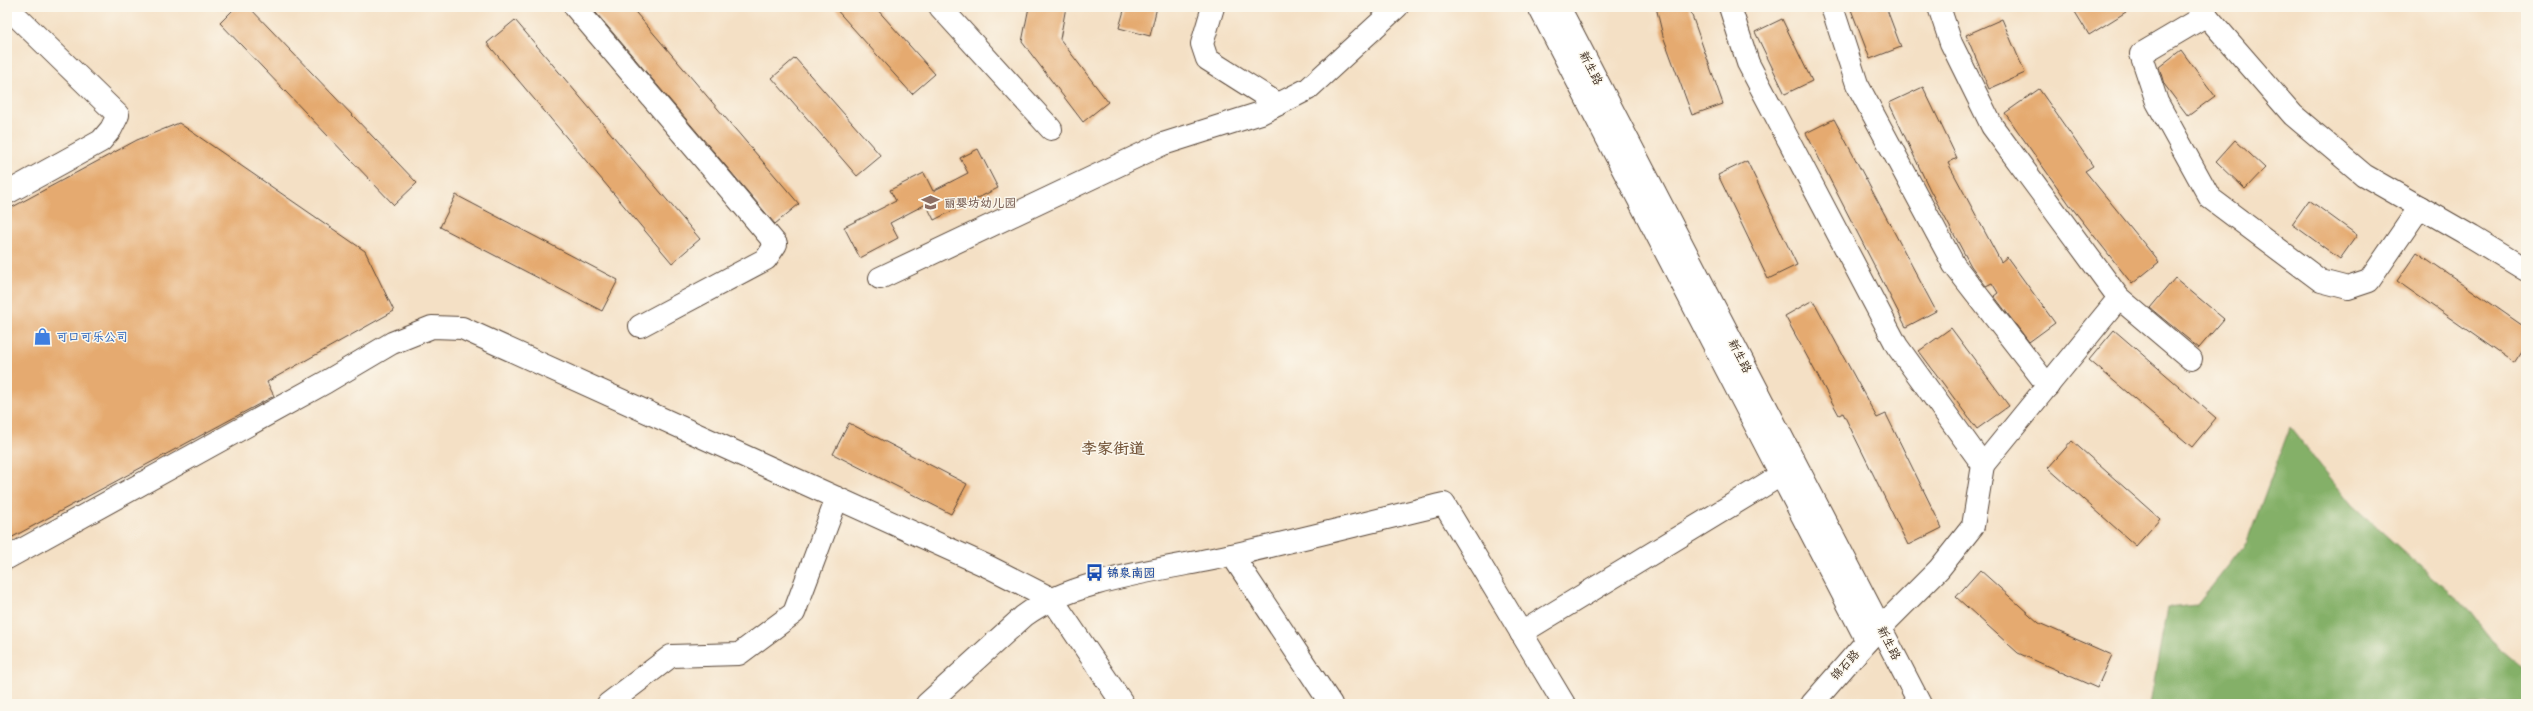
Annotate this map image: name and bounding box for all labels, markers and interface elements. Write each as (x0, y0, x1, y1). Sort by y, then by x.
street label: 新生路 (1574, 48, 1607, 89)
school or university icon: 丽婴坊幼儿园 (921, 193, 941, 213)
place label: 丽婴坊幼儿园 (944, 194, 1016, 213)
shop icon: 可口可乐公司 (33, 327, 53, 347)
place label: 可口可乐公司 (56, 328, 128, 347)
street label: 新生路 (1723, 336, 1756, 377)
district label: 李家街道 (1081, 437, 1145, 462)
bus stop icon: 锦泉南园 (1084, 563, 1104, 583)
place label: 锦泉南园 (1107, 564, 1155, 583)
street label: 新生路 (1872, 623, 1905, 664)
street label: 锦石路 (1826, 646, 1864, 685)

